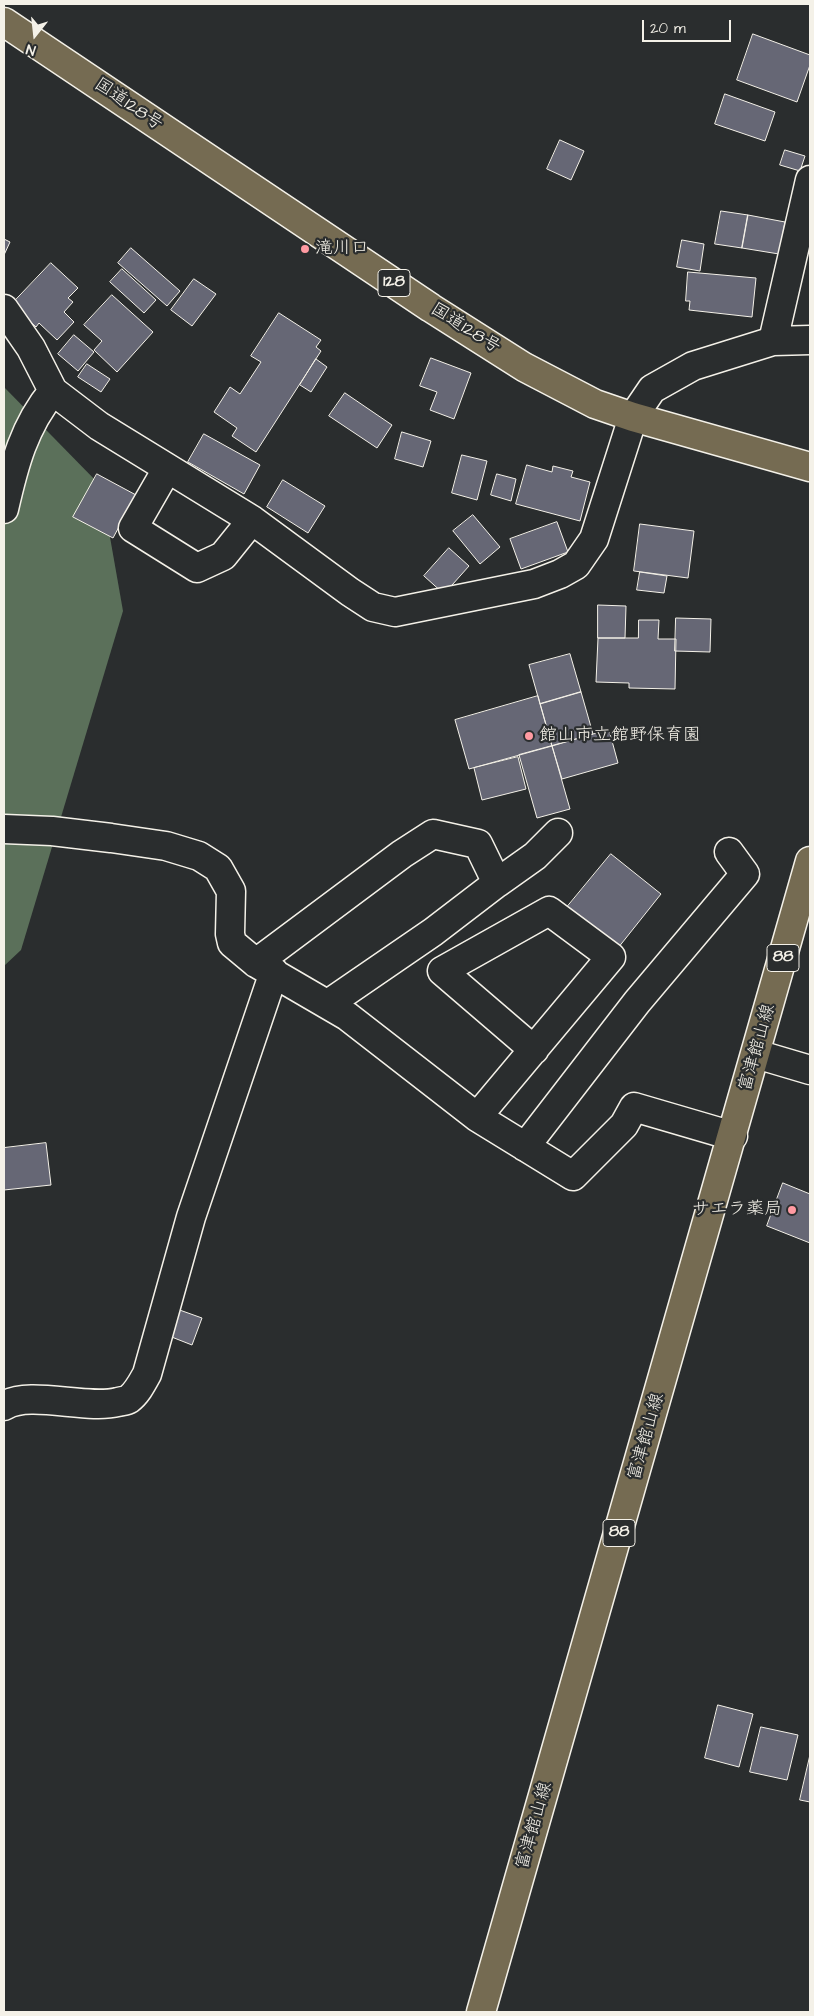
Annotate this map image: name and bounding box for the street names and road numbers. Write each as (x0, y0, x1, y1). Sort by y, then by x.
street label: 国道128号 (90, 74, 166, 136)
road number: 128 (378, 270, 410, 296)
street label: 国道128号 (426, 299, 504, 359)
road number: 88 (767, 944, 799, 971)
street label: 富津館山線 (735, 1002, 781, 1094)
street label: 富津館山線 (624, 1391, 670, 1483)
road number: 88 (603, 1520, 635, 1546)
street label: 富津館山線 (512, 1780, 558, 1872)

